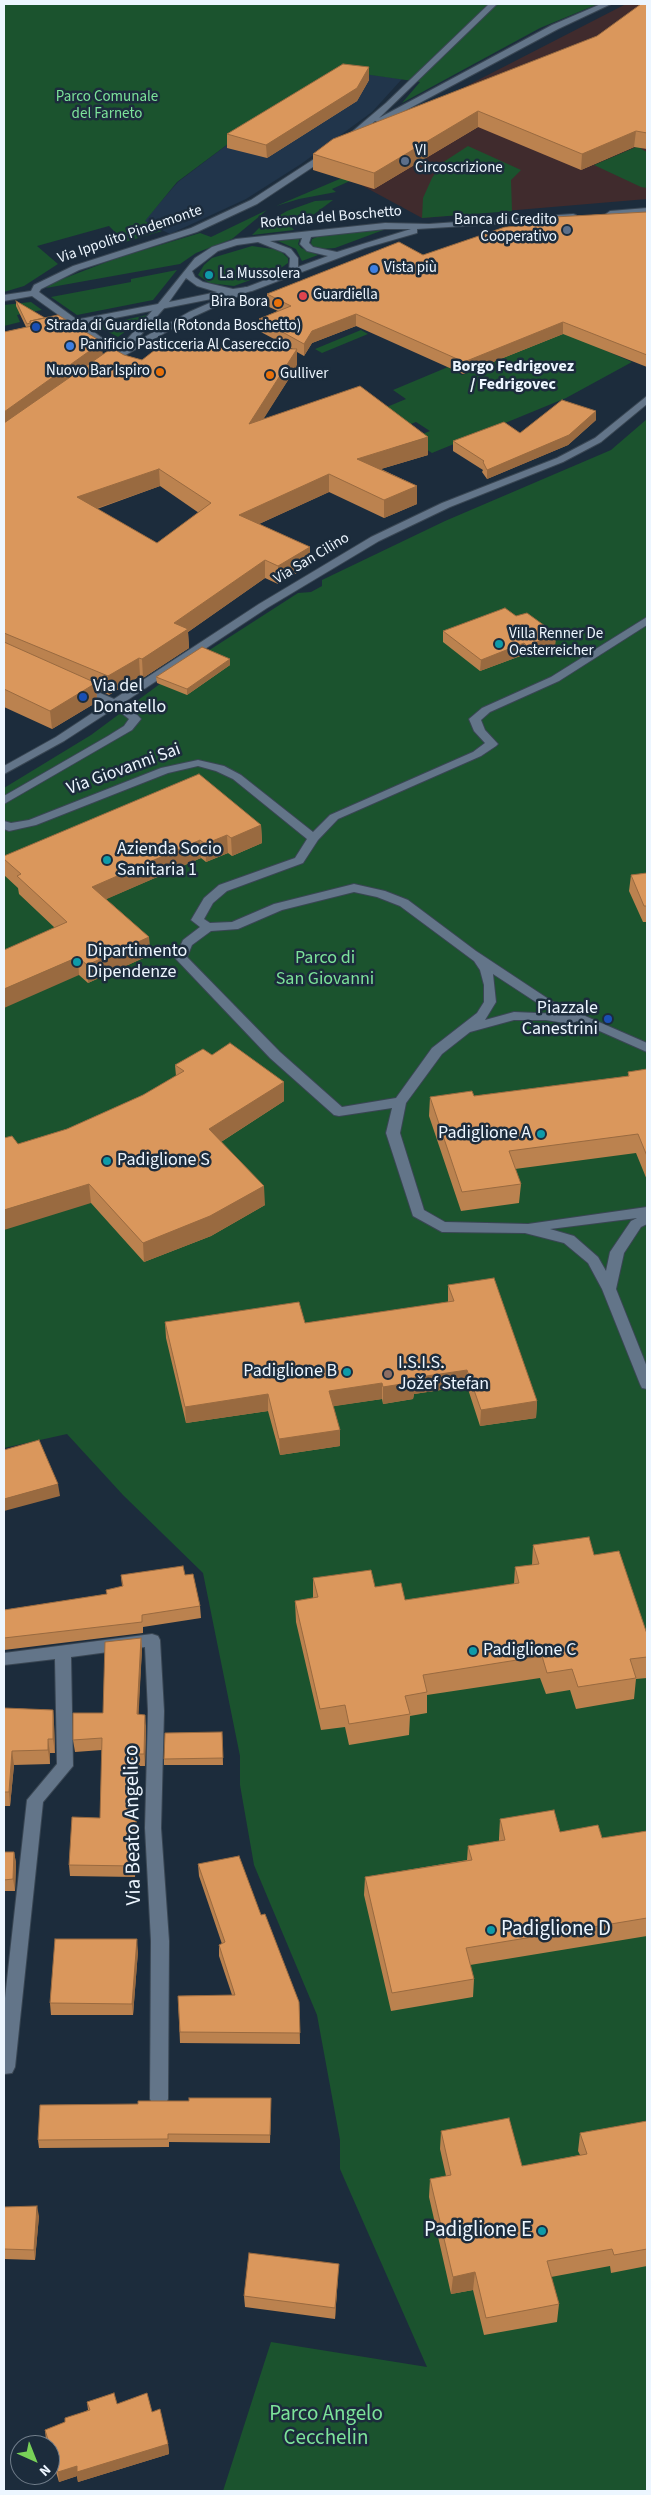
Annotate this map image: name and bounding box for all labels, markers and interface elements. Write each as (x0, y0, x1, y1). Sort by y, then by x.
park label: Parco Comunale del Farneto (56, 89, 158, 124)
place label: VI Circoscrizione (415, 143, 503, 178)
marker: VI Circoscrizione (399, 155, 411, 167)
street label: Via Ippolito Pindemonte (55, 202, 205, 268)
street label: Rotonda del Boschetto (259, 203, 403, 233)
place label: Banca di Credito Cooperativo (454, 212, 557, 247)
marker: Banca di Credito Cooperativo (561, 224, 573, 236)
place label: Vista più (384, 260, 437, 278)
marker: Vista più (368, 263, 380, 275)
place label: La Mussolera (219, 266, 300, 284)
marker: La Mussolera (203, 269, 215, 281)
place label: Guardiella (313, 287, 378, 305)
marker: Guardiella (297, 290, 309, 302)
place label: Bira Bora (211, 294, 268, 312)
marker: Bira Bora (272, 297, 284, 309)
place label: Strada di Guardiella (Rotonda Boschetto) (46, 318, 301, 336)
marker: Strada di Guardiella (Rotonda Boschetto) (30, 321, 42, 333)
place label: Panificio Pasticceria Al Casereccio (80, 337, 290, 355)
marker: Panificio Pasticceria Al Casereccio (64, 340, 76, 352)
district label: Borgo Fedrigovez / Fedrigovec (452, 357, 574, 395)
place label: Nuovo Bar Ispiro (46, 363, 150, 381)
marker: Nuovo Bar Ispiro (154, 366, 166, 378)
place label: Gulliver (280, 366, 328, 384)
marker: Gulliver (264, 369, 276, 381)
street label: Via San Cilino (271, 529, 353, 589)
place label: Villa Renner De Oesterreicher (509, 626, 603, 661)
marker: Villa Renner De Oesterreicher (493, 638, 505, 650)
place label: Via del Donatello (93, 676, 166, 719)
marker: Via del Donatello (77, 691, 89, 703)
street label: Via Giovanni Sai (64, 739, 184, 801)
place label: Azienda Socio Sanitaria 1 (117, 839, 222, 882)
marker: Azienda Socio Sanitaria 1 (101, 854, 113, 866)
place label: Dipartimento Dipendenze (87, 941, 187, 984)
park label: Parco di San Giovanni (276, 948, 374, 991)
marker: Dipartimento Dipendenze (71, 956, 83, 968)
place label: Piazzale Canestrini (522, 998, 598, 1040)
marker: Piazzale Canestrini (602, 1013, 614, 1025)
place label: Padiglione A (438, 1123, 531, 1145)
marker: Padiglione A (535, 1128, 547, 1140)
place label: Padiglione S (117, 1150, 210, 1172)
marker: Padiglione S (101, 1155, 113, 1167)
place label: I.S.I.S. Jožef Stefan (398, 1353, 489, 1396)
place label: Padiglione B (243, 1361, 337, 1383)
marker: Padiglione B (341, 1366, 353, 1378)
marker: I.S.I.S. Jožef Stefan (382, 1368, 394, 1380)
place label: Padiglione C (483, 1640, 576, 1662)
marker: Padiglione C (467, 1645, 479, 1657)
street label: Via Beato Angelico (120, 1745, 148, 1905)
place label: Padiglione D (501, 1917, 611, 1943)
marker: Padiglione D (485, 1924, 497, 1936)
place label: Padiglione E (424, 2218, 532, 2244)
marker: Padiglione E (536, 2225, 548, 2237)
park label: Parco Angelo Cecchelin (269, 2402, 383, 2452)
north arrow (10, 2435, 60, 2485)
text: N (34, 2460, 55, 2480)

